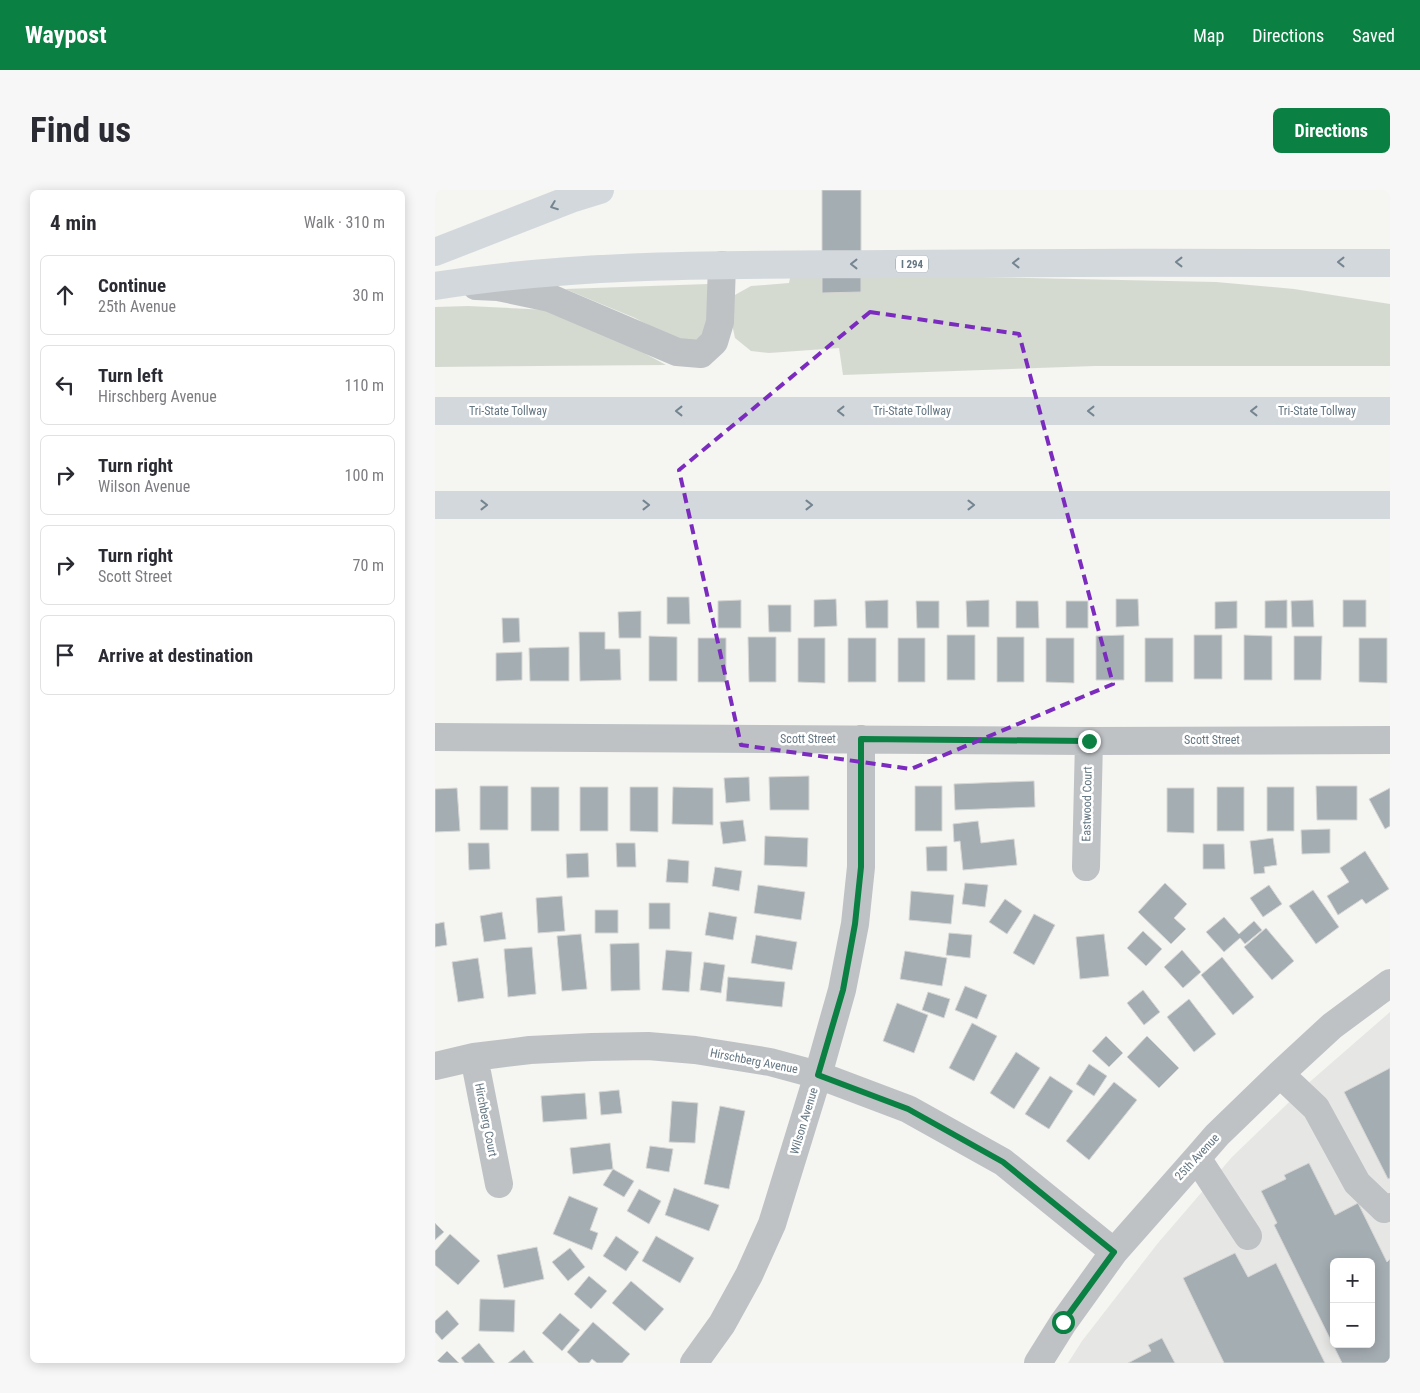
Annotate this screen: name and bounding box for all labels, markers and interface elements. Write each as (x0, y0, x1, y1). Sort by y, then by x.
text: Waypost (25, 21, 107, 49)
text: Map (1193, 25, 1224, 46)
text: Directions (1252, 25, 1324, 46)
text: Saved (1352, 25, 1395, 46)
button: Directions (1273, 108, 1390, 153)
text: Find us (30, 110, 131, 151)
one-way arrow (550, 200, 558, 210)
text: 4 min (50, 211, 97, 235)
text: Walk · 310 m (304, 213, 385, 232)
road number: I 294 (896, 256, 928, 272)
one-way arrow (1175, 257, 1182, 267)
one-way arrow (1337, 257, 1345, 267)
one-way arrow (1012, 258, 1020, 268)
one-way arrow (850, 259, 858, 269)
text: Continue (98, 274, 166, 297)
icon: ahead (51, 281, 79, 309)
text: 30 m (352, 286, 384, 305)
text: 25th Avenue (98, 297, 176, 316)
text: Turn left (98, 364, 163, 387)
icon: left (51, 371, 79, 399)
text: 110 m (345, 376, 384, 395)
text: Hirschberg Avenue (98, 387, 217, 406)
street label: Tri-State Tollway (469, 404, 547, 418)
street label: Tri-State Tollway (873, 404, 951, 418)
street label: Tri-State Tollway (1278, 404, 1356, 418)
one-way arrow (675, 406, 682, 416)
one-way arrow (837, 406, 845, 416)
one-way arrow (1087, 406, 1095, 416)
one-way arrow (1250, 406, 1258, 416)
text: Turn right (98, 454, 173, 477)
icon: right (51, 461, 79, 489)
text: 100 m (345, 466, 384, 485)
text: Wilson Avenue (98, 477, 190, 496)
one-way arrow (480, 500, 488, 510)
one-way arrow (642, 500, 650, 510)
one-way arrow (805, 500, 813, 510)
one-way arrow (968, 500, 975, 510)
text: Turn right (98, 544, 173, 567)
icon: right (51, 551, 79, 579)
text: 70 m (352, 556, 384, 575)
text: Scott Street (98, 567, 172, 586)
icon: arrive (51, 641, 79, 669)
text: Arrive at destination (98, 644, 253, 667)
route end (1078, 730, 1101, 753)
street label: Scott Street (780, 732, 836, 746)
street label: Scott Street (1184, 733, 1240, 747)
street label: Eastwood Court (1079, 766, 1095, 842)
street label: Hirschberg Avenue (709, 1046, 799, 1076)
street label: Hirchberg Court (472, 1082, 500, 1159)
street label: Wilson Avenue (787, 1085, 821, 1156)
street label: 25th Avenue (1172, 1131, 1222, 1183)
map controls (1330, 1258, 1375, 1348)
button: + (1330, 1258, 1375, 1303)
button: − (1330, 1303, 1375, 1348)
route start (1052, 1311, 1075, 1334)

